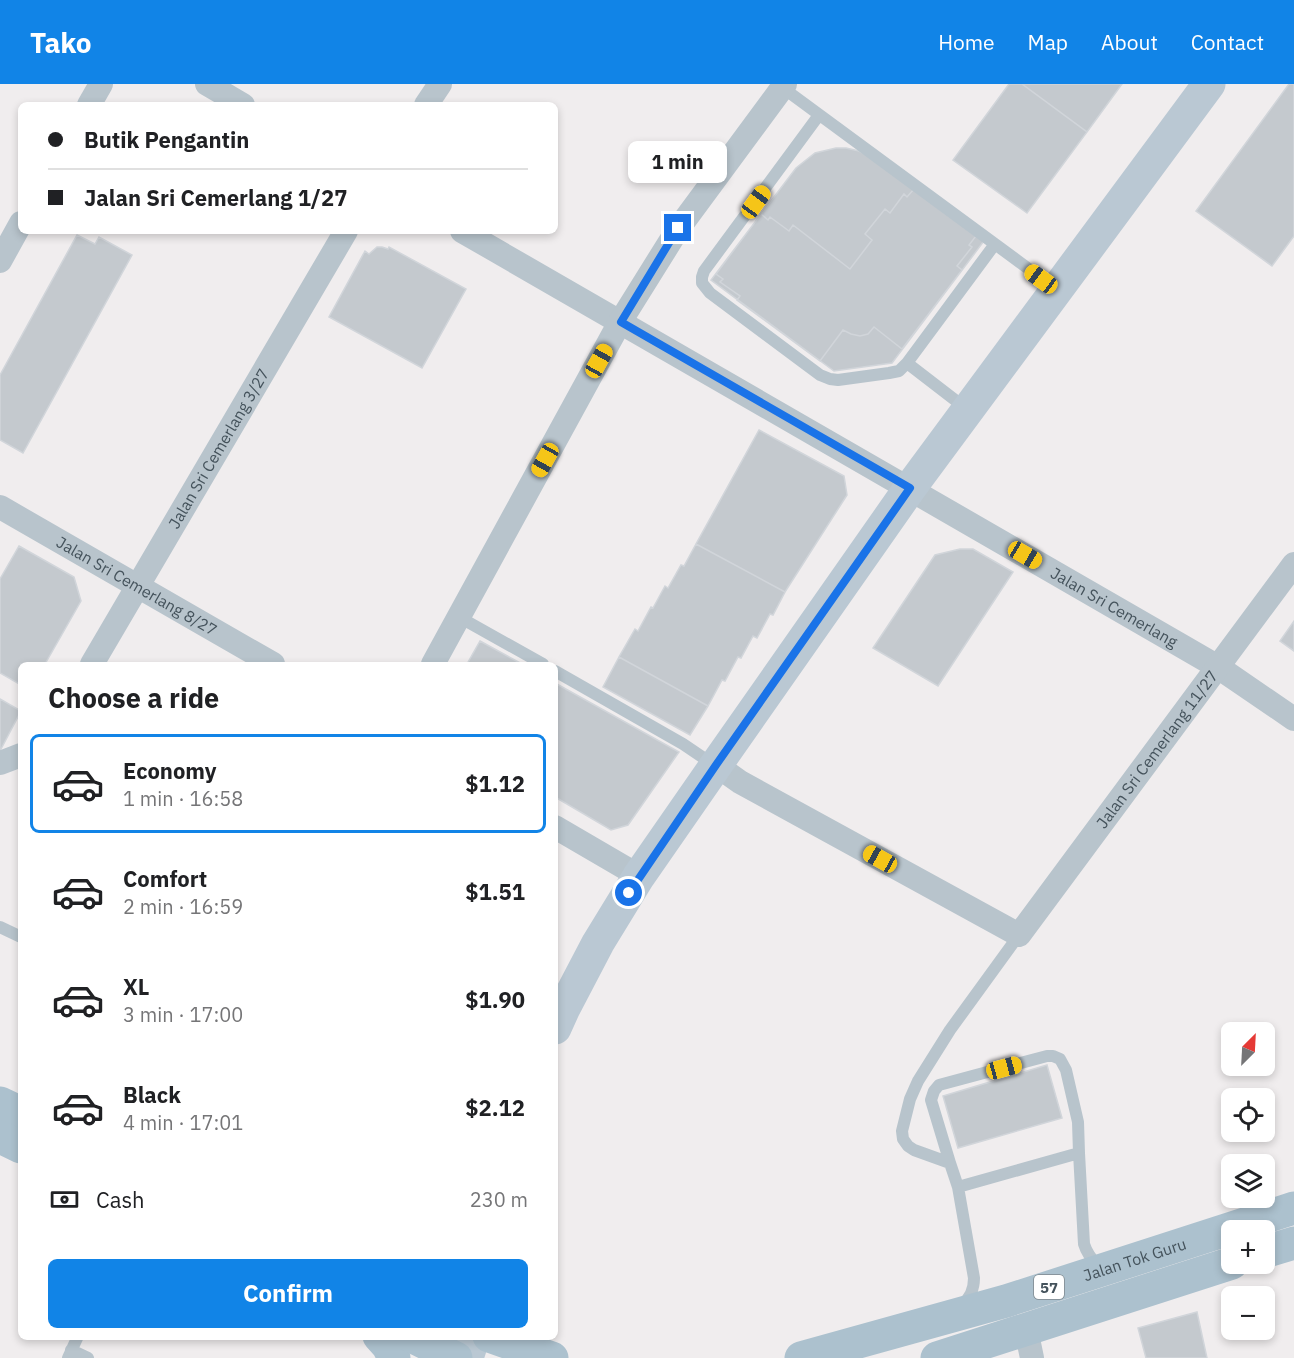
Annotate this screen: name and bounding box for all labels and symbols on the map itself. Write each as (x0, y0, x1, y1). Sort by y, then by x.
callout: 1 min (628, 141, 728, 183)
car (738, 182, 774, 222)
route end (664, 214, 691, 241)
car (1021, 261, 1061, 297)
car (582, 341, 616, 381)
street label: Jalan Sri Cemerlang 3/27 (164, 365, 273, 532)
car (528, 440, 562, 480)
street label: Jalan Sri Cemerlang 8/27 (53, 532, 221, 640)
car (1005, 538, 1045, 572)
street label: Jalan Sri Cemerlang (1047, 563, 1182, 652)
street label: Jalan Sri Cemerlang 11/27 (1092, 666, 1222, 832)
car (860, 842, 900, 876)
route start (615, 879, 642, 906)
north arrow (1221, 1022, 1275, 1076)
car (984, 1055, 1024, 1081)
street label: Jalan Tok Guru (1081, 1233, 1189, 1285)
road number: 57 (1034, 1275, 1064, 1299)

